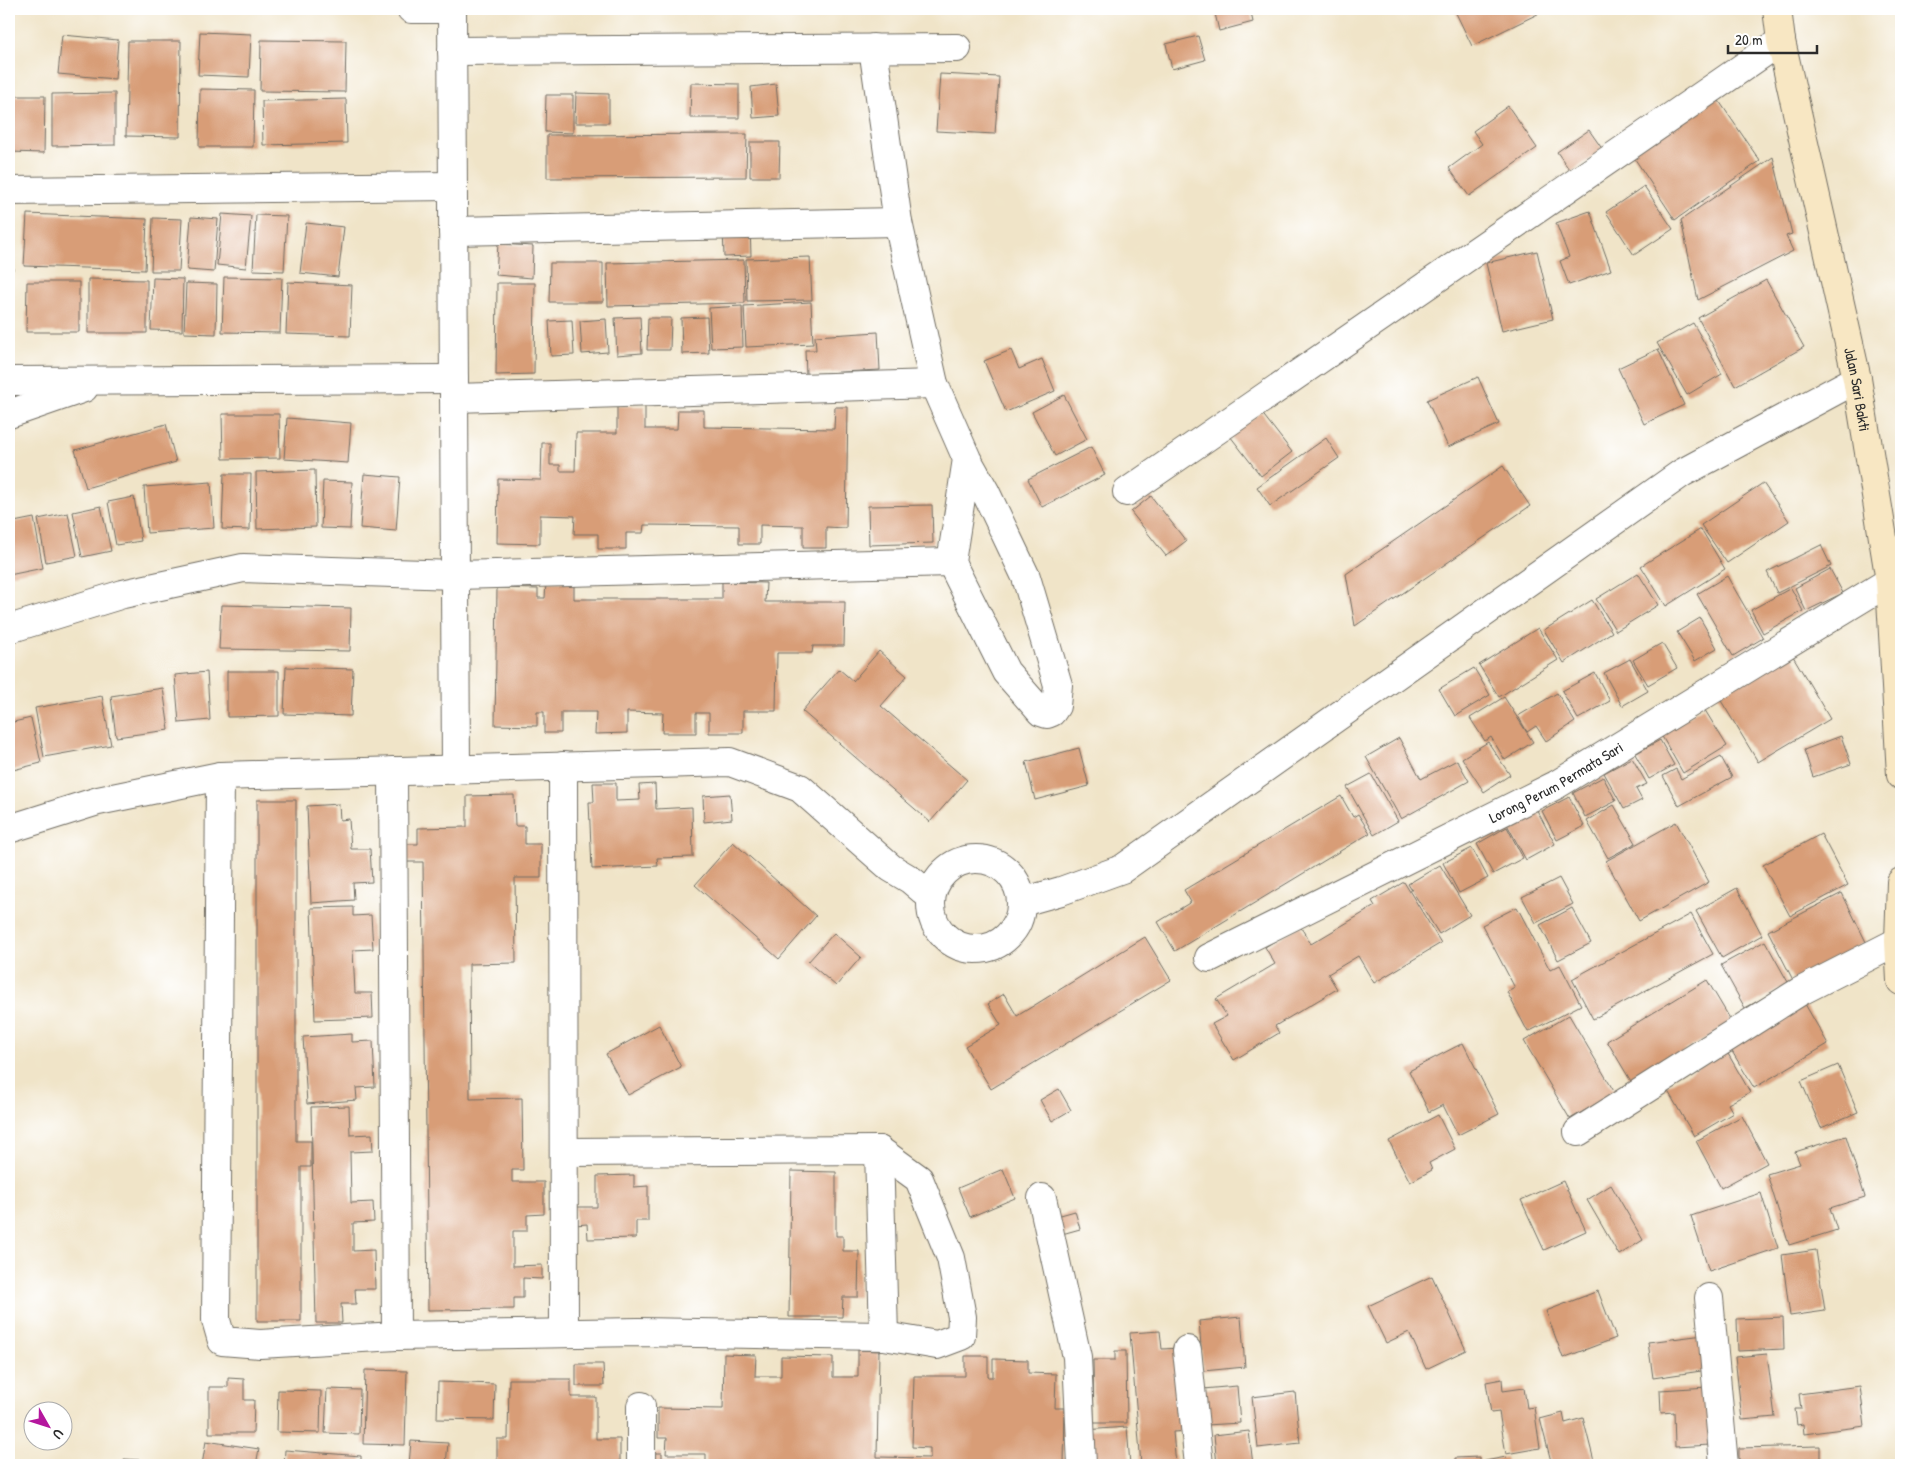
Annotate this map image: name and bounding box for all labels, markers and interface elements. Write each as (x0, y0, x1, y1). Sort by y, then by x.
scale bar (1728, 22, 1816, 54)
text: 20 m (1735, 29, 1762, 50)
street label: Jalan Sari Bakti (1840, 345, 1876, 433)
street label: Lorong Perum Permata Sari (1485, 736, 1627, 827)
north arrow (22, 1402, 72, 1452)
text: U (48, 1426, 68, 1444)

